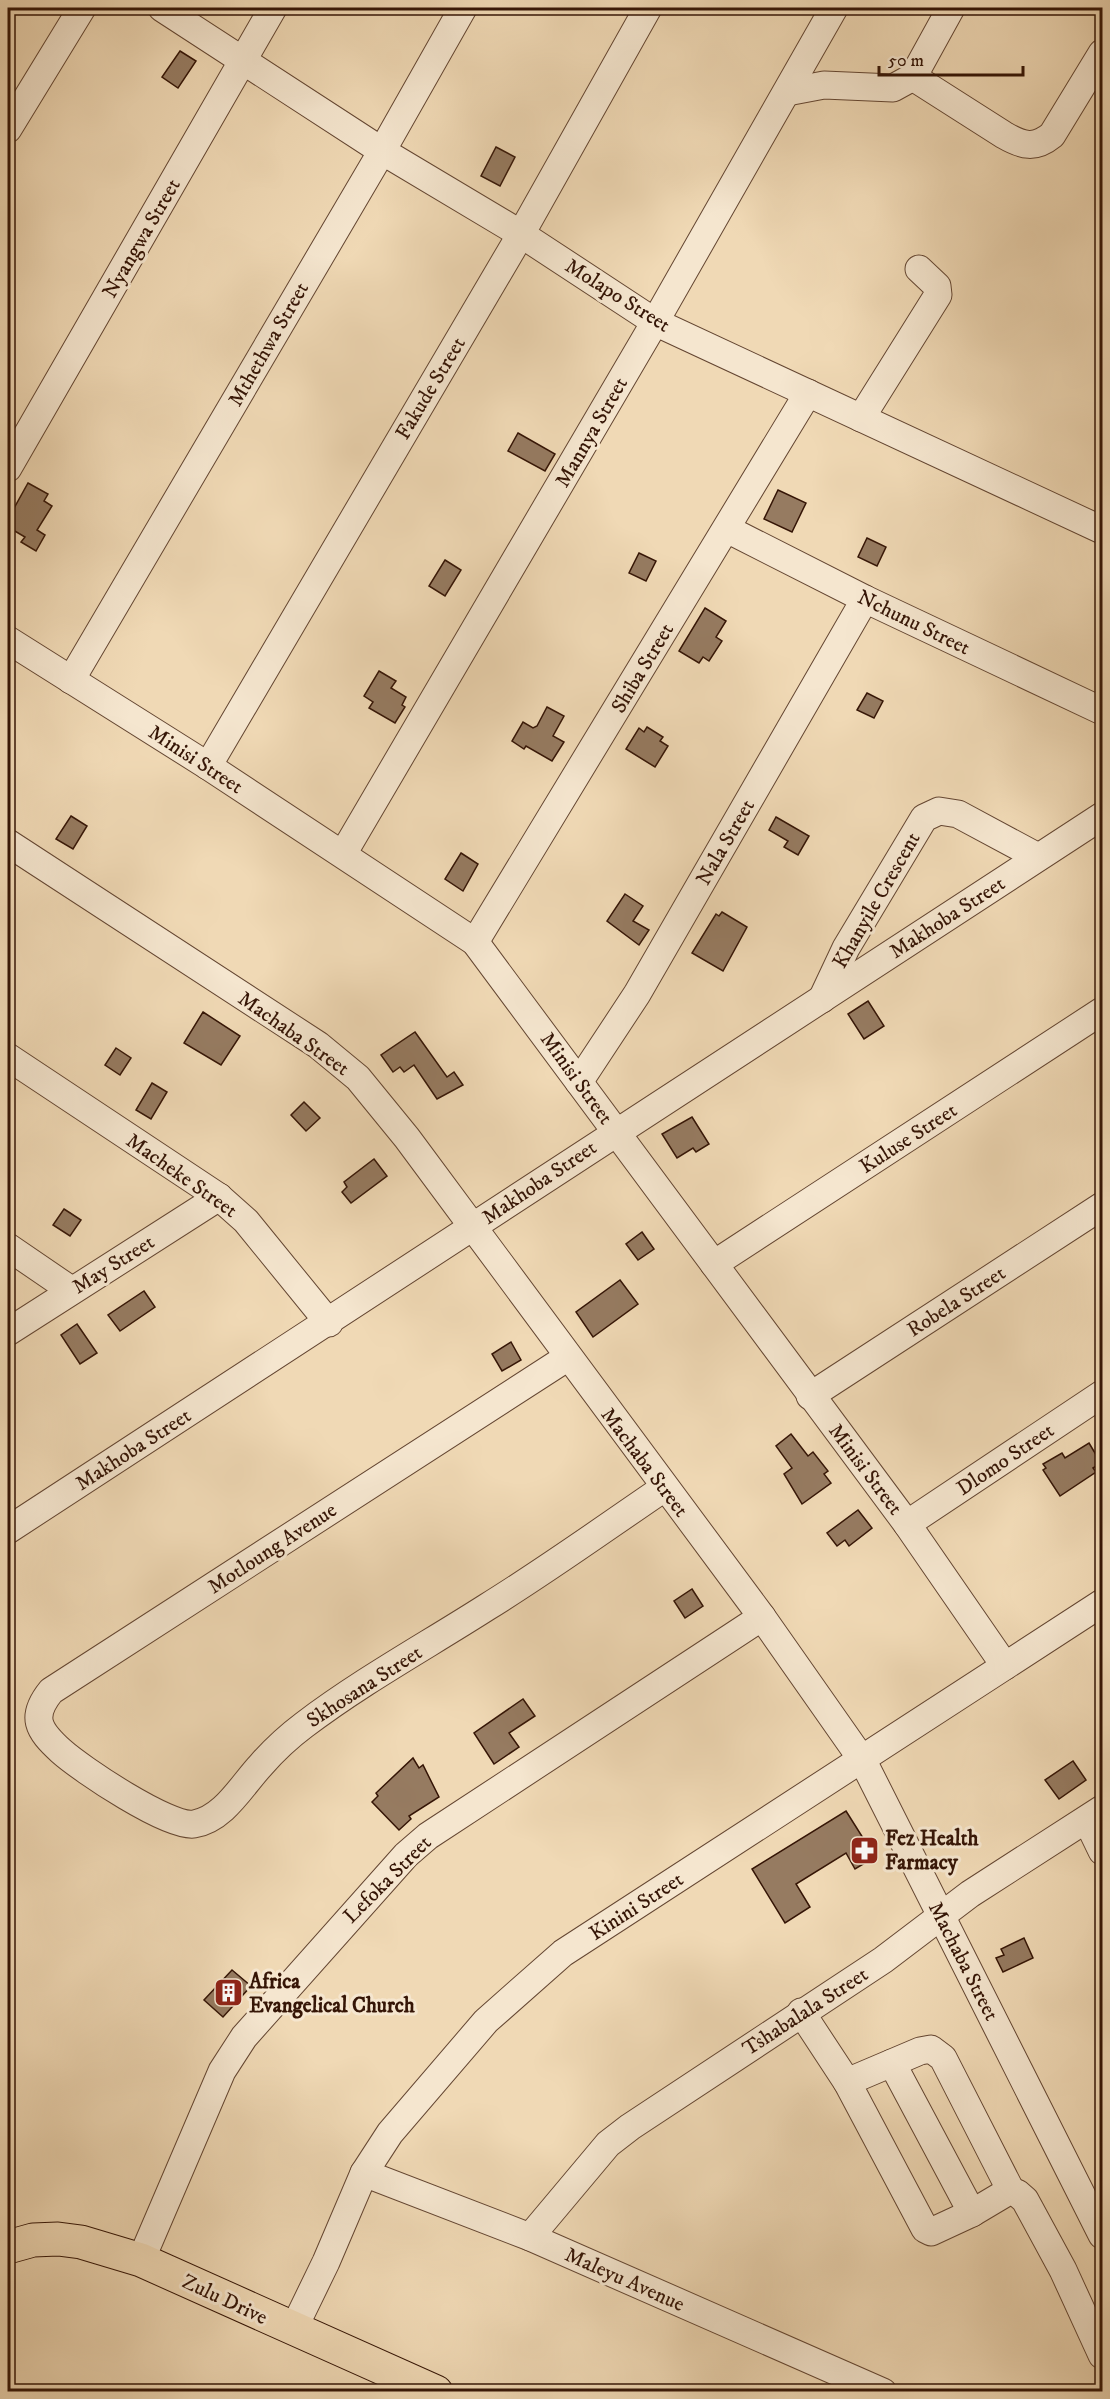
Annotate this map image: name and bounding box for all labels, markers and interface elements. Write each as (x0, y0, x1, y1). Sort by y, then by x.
scale bar (879, 39, 1023, 77)
text: 50 m (888, 50, 924, 72)
street label: Nyangwa Street (97, 174, 187, 303)
street label: Molapo Street (560, 253, 675, 339)
street label: Mthethwa Street (223, 277, 315, 411)
street label: Fakude Street (390, 332, 472, 444)
street label: Mannya Street (550, 373, 634, 492)
street label: Nchunu Street (853, 584, 974, 661)
street label: Shiba Street (606, 619, 680, 718)
street label: Minisi Street (143, 720, 248, 800)
street label: Nala Street (691, 795, 761, 890)
street label: Khanyile Crescent (827, 828, 927, 973)
street label: Makhoba Street (885, 871, 1010, 965)
street label: Machaba Street (233, 986, 354, 1082)
street label: Minisi Street (534, 1027, 618, 1130)
street label: Kuluse Street (855, 1098, 962, 1180)
street label: Macheke Street (121, 1128, 242, 1224)
street label: Makhoba Street (477, 1135, 602, 1231)
street label: May Street (68, 1229, 160, 1300)
street label: Robela Street (902, 1260, 1011, 1343)
street label: Makhoba Street (71, 1403, 196, 1497)
street label: Machaba Street (595, 1403, 694, 1523)
street label: Dlomo Street (952, 1418, 1059, 1502)
street label: Minisi Street (822, 1419, 908, 1521)
street label: Motloung Avenue (203, 1497, 342, 1600)
street label: Skhosana Street (302, 1640, 427, 1734)
place label: Fez Health Farmacy (885, 1826, 980, 1876)
street label: Lefoka Street (338, 1830, 437, 1929)
pharmacy icon: Fez Health Farmacy (848, 1834, 880, 1866)
street label: Kinini Street (585, 1867, 689, 1947)
street label: Machaba Street (922, 1898, 1004, 2026)
street label: Tshabalala Street (738, 1961, 873, 2062)
place label: Africa Evangelical Church (248, 1969, 416, 2019)
building icon: Africa Evangelical Church (212, 1977, 244, 2009)
street label: Maleyu Avenue (561, 2242, 689, 2318)
street label: Zulu Drive (178, 2269, 272, 2331)

